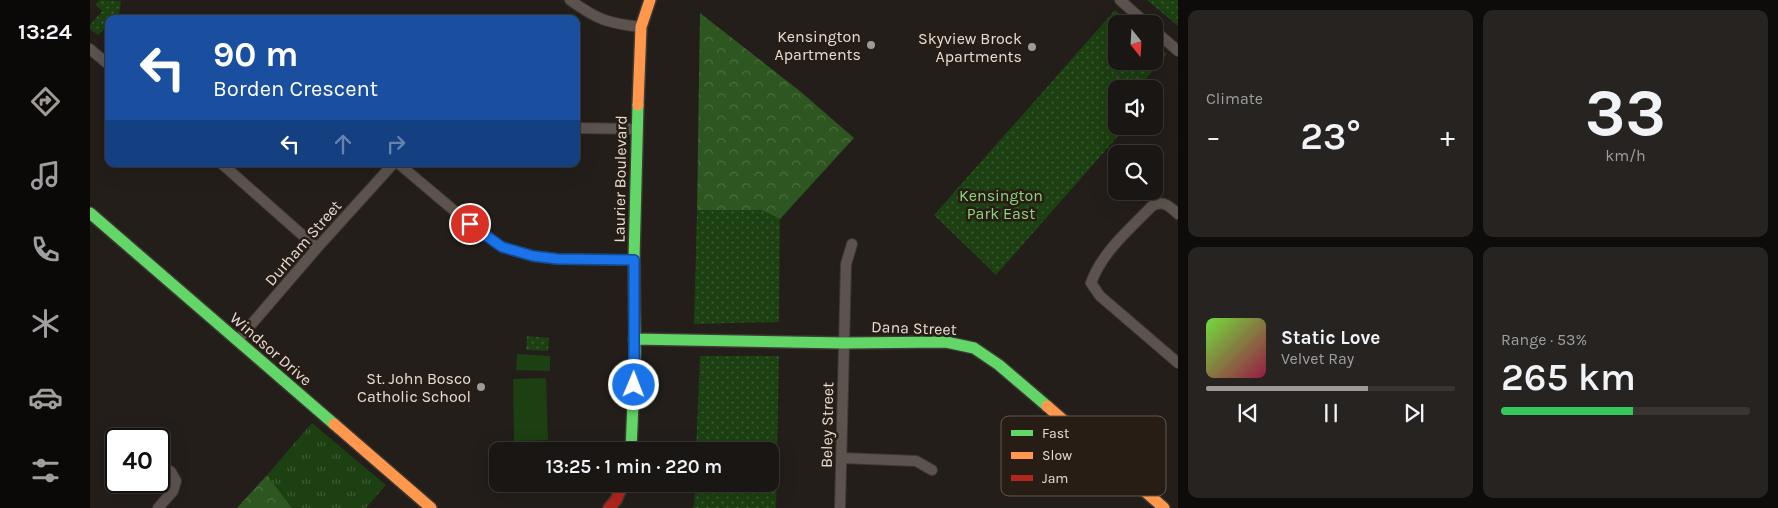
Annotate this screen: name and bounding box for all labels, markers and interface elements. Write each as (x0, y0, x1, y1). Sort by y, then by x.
north arrow (1108, 15, 1162, 70)
map controls (1108, 15, 1163, 200)
text: 13:24 (18, 19, 72, 45)
place label: Kensington Apartments (775, 27, 861, 64)
place label: Skyview Brock Apartments (918, 29, 1022, 66)
text: 90 m (213, 34, 299, 75)
icon: left (130, 35, 195, 100)
marker: Kensington Apartments (865, 39, 877, 51)
marker: Skyview Brock Apartments (1026, 41, 1038, 53)
text: 33 (1585, 75, 1666, 151)
text: Borden Crescent (213, 76, 378, 102)
button: sound (1108, 80, 1163, 135)
icon: directions (28, 84, 63, 119)
text: Climate (1206, 89, 1263, 108)
text: 23° (1300, 114, 1361, 159)
street label: Laurier Boulevard (609, 115, 631, 243)
text: − (1206, 120, 1221, 153)
text: + (1440, 120, 1455, 153)
icon: left (276, 130, 304, 158)
icon: ahead (329, 130, 357, 158)
icon: right (382, 130, 410, 158)
button: search (1108, 145, 1163, 200)
text: km/h (1605, 146, 1646, 165)
icon: music (28, 158, 63, 193)
park label: Kensington Park East (959, 186, 1043, 223)
street label: Durham Street (261, 196, 345, 290)
pin (449, 203, 491, 245)
icon: arrive (456, 210, 484, 238)
icon: phone (28, 232, 63, 267)
icon: climate (28, 306, 63, 341)
street label: Windsor Drive (226, 308, 316, 390)
street label: Dana Street (871, 317, 957, 339)
text: Static Love (1281, 327, 1380, 349)
text: Range · 53% (1501, 330, 1587, 349)
text: Velvet Ray (1281, 349, 1354, 368)
text: 265 km (1501, 355, 1636, 400)
position arrow (607, 358, 659, 410)
place label: St. John Bosco Catholic School (357, 369, 471, 406)
icon: car (28, 380, 63, 415)
marker: St. John Bosco Catholic School (475, 381, 487, 393)
street label: Beley Street (817, 382, 837, 468)
icon: previous (1234, 399, 1262, 427)
icon: pause (1317, 399, 1345, 427)
icon: next (1400, 399, 1428, 427)
legend (1001, 416, 1166, 496)
text: Fast (1042, 425, 1069, 442)
speed limit sign: 40 (105, 428, 170, 493)
text: Slow (1042, 447, 1072, 464)
icon: filters (28, 453, 63, 488)
text: 13:25 · 1 min · 220 m (546, 456, 722, 478)
text: Jam (1042, 470, 1068, 487)

